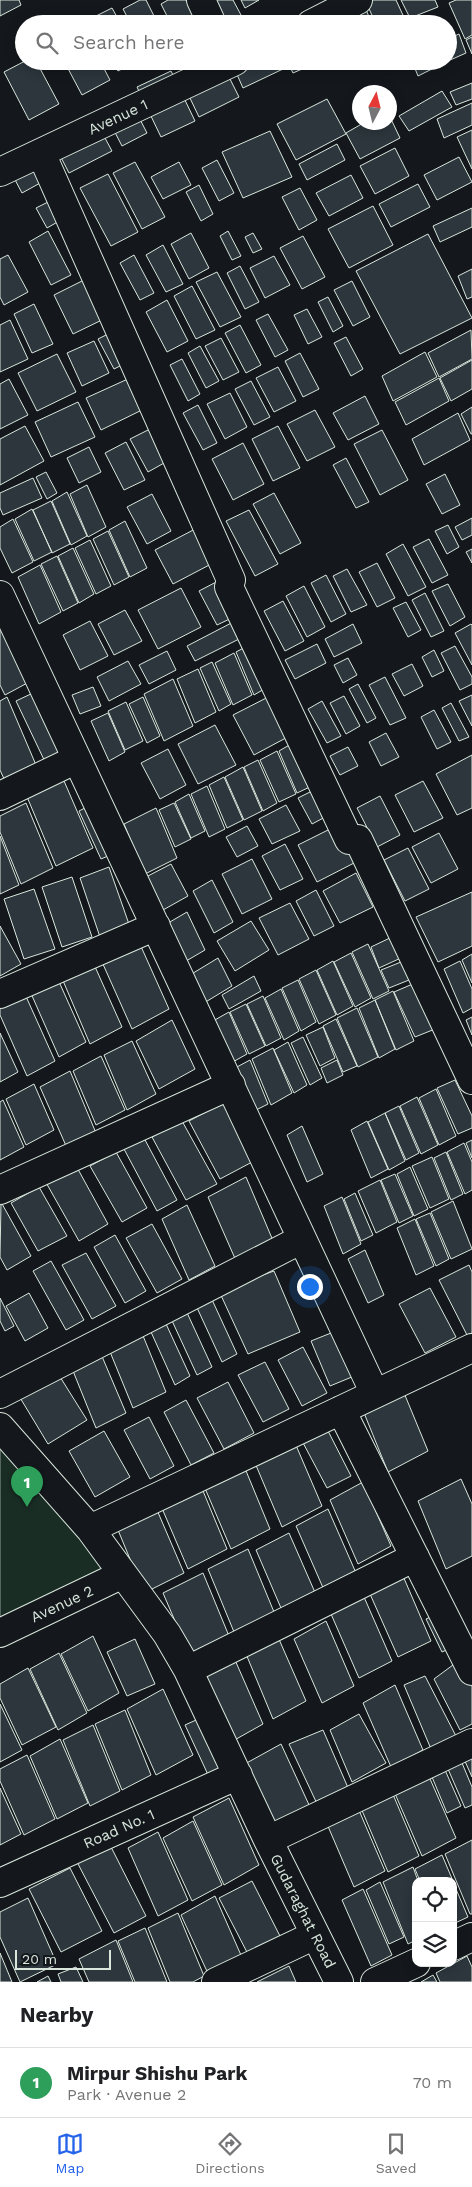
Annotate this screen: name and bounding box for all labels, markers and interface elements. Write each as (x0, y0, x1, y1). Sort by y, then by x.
search box (15, 15, 457, 70)
icon: search (33, 29, 61, 57)
text: Search here (73, 31, 184, 54)
north arrow (352, 85, 397, 130)
street label: Avenue 1 (85, 95, 151, 139)
your location (297, 1274, 323, 1300)
pin: 1 (11, 1466, 43, 1507)
street label: Avenue 2 (28, 1582, 96, 1626)
street label: Road No. 1 (81, 1805, 157, 1853)
street label: Gudaraghat Road (266, 1851, 340, 1971)
map controls (412, 1877, 457, 1967)
button: locate (412, 1877, 457, 1922)
button: layers (412, 1922, 457, 1967)
scale bar (15, 1947, 111, 1970)
text: 20 m (22, 1951, 57, 1967)
text: Nearby (20, 2002, 93, 2027)
text: Mirpur Shishu Park (67, 2062, 247, 2085)
text: 1 (33, 2073, 39, 2092)
text: 70 m (413, 2073, 452, 2092)
text: Park · Avenue 2 (67, 2085, 186, 2104)
tab: Map (56, 2130, 84, 2176)
tab: Directions (195, 2130, 265, 2176)
tab: Saved (376, 2130, 416, 2176)

